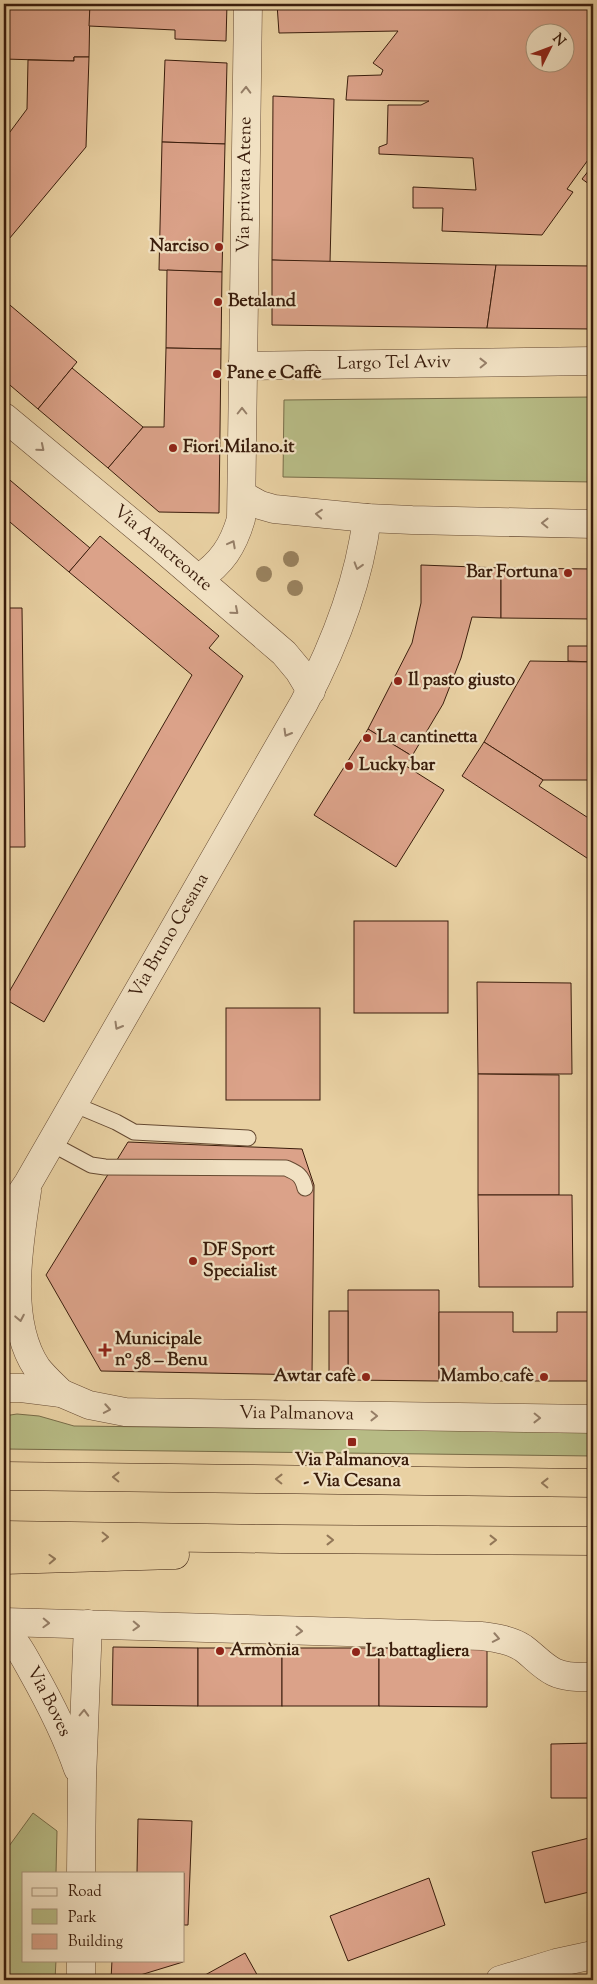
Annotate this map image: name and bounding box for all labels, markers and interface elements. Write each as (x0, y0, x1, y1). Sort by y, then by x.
north arrow (524, 22, 574, 72)
text: N (547, 30, 569, 51)
one-way arrow (241, 86, 251, 94)
street label: Via privata Atene (232, 116, 259, 253)
place label: Narciso (150, 234, 209, 260)
marker: Narciso (213, 241, 225, 253)
place label: Betaland (228, 289, 297, 315)
marker: Betaland (212, 296, 224, 308)
street label: Largo Tel Aviv (337, 350, 452, 378)
one-way arrow (479, 357, 487, 368)
place label: Pane e Caffè (227, 361, 322, 387)
marker: Pane e Caffè (211, 368, 223, 380)
one-way arrow (237, 407, 247, 415)
place label: Fiori.Milano.it (183, 435, 295, 461)
one-way arrow (36, 442, 45, 451)
marker: Fiori.Milano.it (167, 442, 179, 454)
street label: Via Anacreonte (107, 499, 217, 598)
one-way arrow (314, 508, 322, 519)
one-way arrow (540, 518, 548, 528)
one-way arrow (226, 540, 236, 549)
place label: Bar Fortuna (466, 560, 559, 586)
one-way arrow (354, 561, 364, 569)
marker: Bar Fortuna (562, 567, 574, 579)
one-way arrow (230, 605, 239, 614)
place label: Il pasto giusto (408, 668, 515, 694)
marker: Il pasto giusto (392, 675, 404, 687)
place label: La cantinetta (377, 725, 478, 751)
one-way arrow (283, 728, 293, 737)
marker: La cantinetta (361, 732, 373, 744)
place label: Lucky bar (359, 753, 435, 779)
marker: Lucky bar (343, 760, 355, 772)
street label: Via Bruno Cesana (124, 869, 216, 1003)
one-way arrow (115, 1020, 125, 1029)
place label: DF Sport Specialist (203, 1238, 278, 1285)
marker: DF Sport Specialist (187, 1255, 199, 1267)
one-way arrow (15, 1314, 25, 1323)
place label: Municipale nº 58 – Benu (115, 1327, 208, 1374)
marker: Municipale nº 58 – Benu (99, 1344, 111, 1356)
place label: Awtar cafè (273, 1364, 357, 1390)
place label: Mambo cafè (440, 1364, 535, 1390)
marker: Awtar cafè (360, 1371, 372, 1383)
marker: Mambo cafè (538, 1371, 550, 1383)
street label: Via Palmanova (239, 1401, 354, 1428)
one-way arrow (103, 1403, 111, 1413)
one-way arrow (370, 1411, 378, 1422)
one-way arrow (533, 1413, 541, 1423)
marker: Via Palmanova - Via Cesana (346, 1436, 358, 1448)
place label: Via Palmanova - Via Cesana (295, 1448, 410, 1495)
one-way arrow (112, 1472, 120, 1482)
one-way arrow (275, 1474, 282, 1484)
one-way arrow (540, 1478, 548, 1488)
one-way arrow (102, 1532, 109, 1542)
one-way arrow (326, 1535, 334, 1545)
one-way arrow (489, 1535, 497, 1545)
one-way arrow (49, 1554, 57, 1564)
one-way arrow (42, 1618, 50, 1628)
one-way arrow (133, 1620, 141, 1631)
one-way arrow (295, 1625, 303, 1636)
one-way arrow (492, 1633, 500, 1643)
place label: Armònia (230, 1638, 300, 1664)
place label: La battagliera (366, 1639, 470, 1665)
marker: Armònia (214, 1645, 226, 1657)
marker: La battagliera (350, 1646, 362, 1658)
street label: Via Boves (19, 1662, 77, 1741)
one-way arrow (79, 1709, 90, 1717)
legend (22, 1872, 185, 1962)
text: Road (68, 1882, 102, 1903)
text: Park (68, 1908, 97, 1929)
text: Building (68, 1932, 123, 1953)

